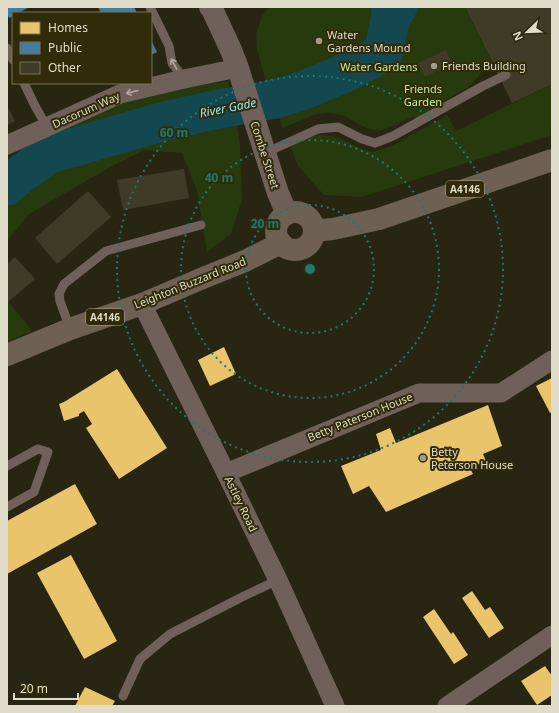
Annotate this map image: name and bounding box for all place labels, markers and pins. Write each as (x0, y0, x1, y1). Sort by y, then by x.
place label: Water Gardens Mound (327, 27, 410, 55)
marker: Water Gardens Mound (314, 36, 324, 46)
place label: Friends Building (442, 58, 526, 73)
marker: Friends Building (429, 61, 439, 71)
centre of rings (303, 262, 317, 276)
place label: Betty Peterson House (431, 444, 513, 472)
marker: Betty Peterson House (418, 453, 428, 463)

